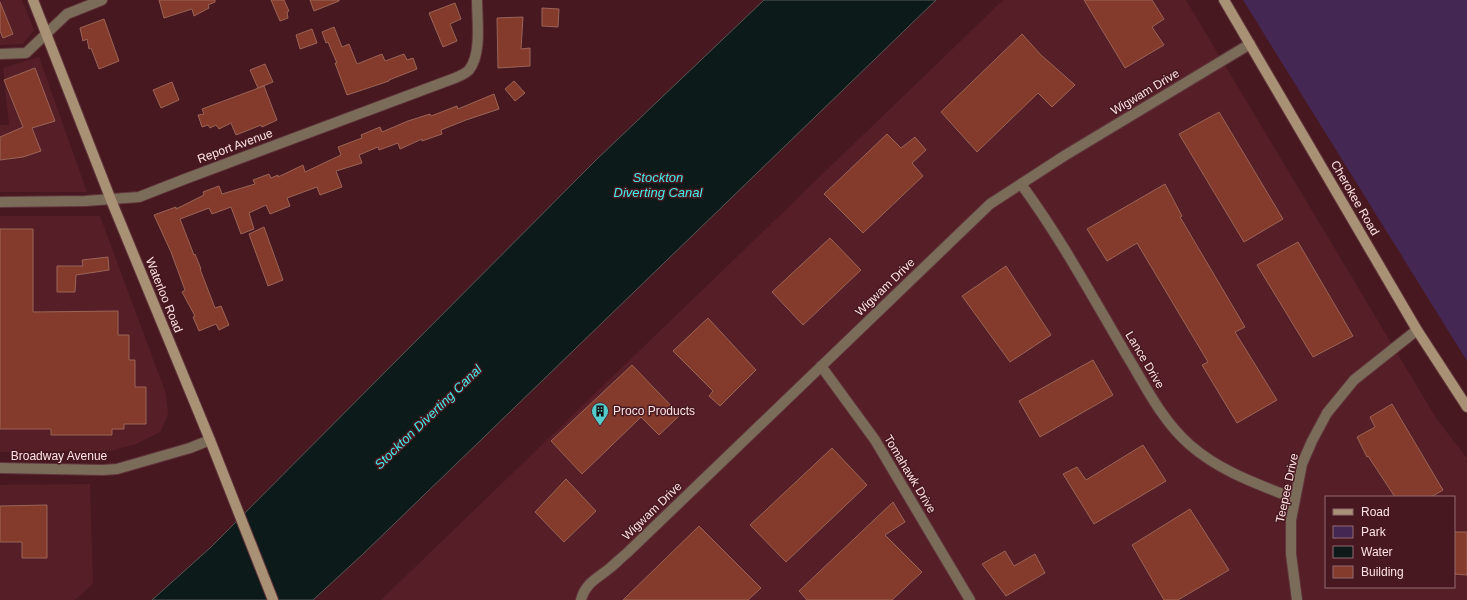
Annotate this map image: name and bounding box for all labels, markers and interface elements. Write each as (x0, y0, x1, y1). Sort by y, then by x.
street label: Wigwam Drive (1108, 66, 1182, 118)
street label: Report Avenue (195, 126, 275, 166)
street label: Cherokee Road (1328, 158, 1382, 238)
water label: Stockton Diverting Canal (614, 170, 704, 200)
street label: Waterloo Road (143, 255, 185, 335)
street label: Wigwam Drive (852, 255, 918, 319)
street label: Lance Drive (1123, 329, 1168, 391)
water label: Stockton Diverting Canal (371, 361, 485, 472)
building icon: Proco Products (590, 401, 610, 426)
place label: Proco Products (613, 404, 695, 418)
street label: Tomahawk Drive (881, 432, 939, 516)
street label: Broadway Avenue (11, 449, 108, 463)
street label: Teepee Drive (1273, 452, 1301, 524)
street label: Wigwam Drive (619, 479, 685, 543)
legend (1325, 496, 1455, 588)
text: Road (1361, 505, 1390, 519)
text: Park (1361, 525, 1387, 539)
text: Water (1361, 545, 1393, 559)
text: Building (1361, 565, 1404, 579)

